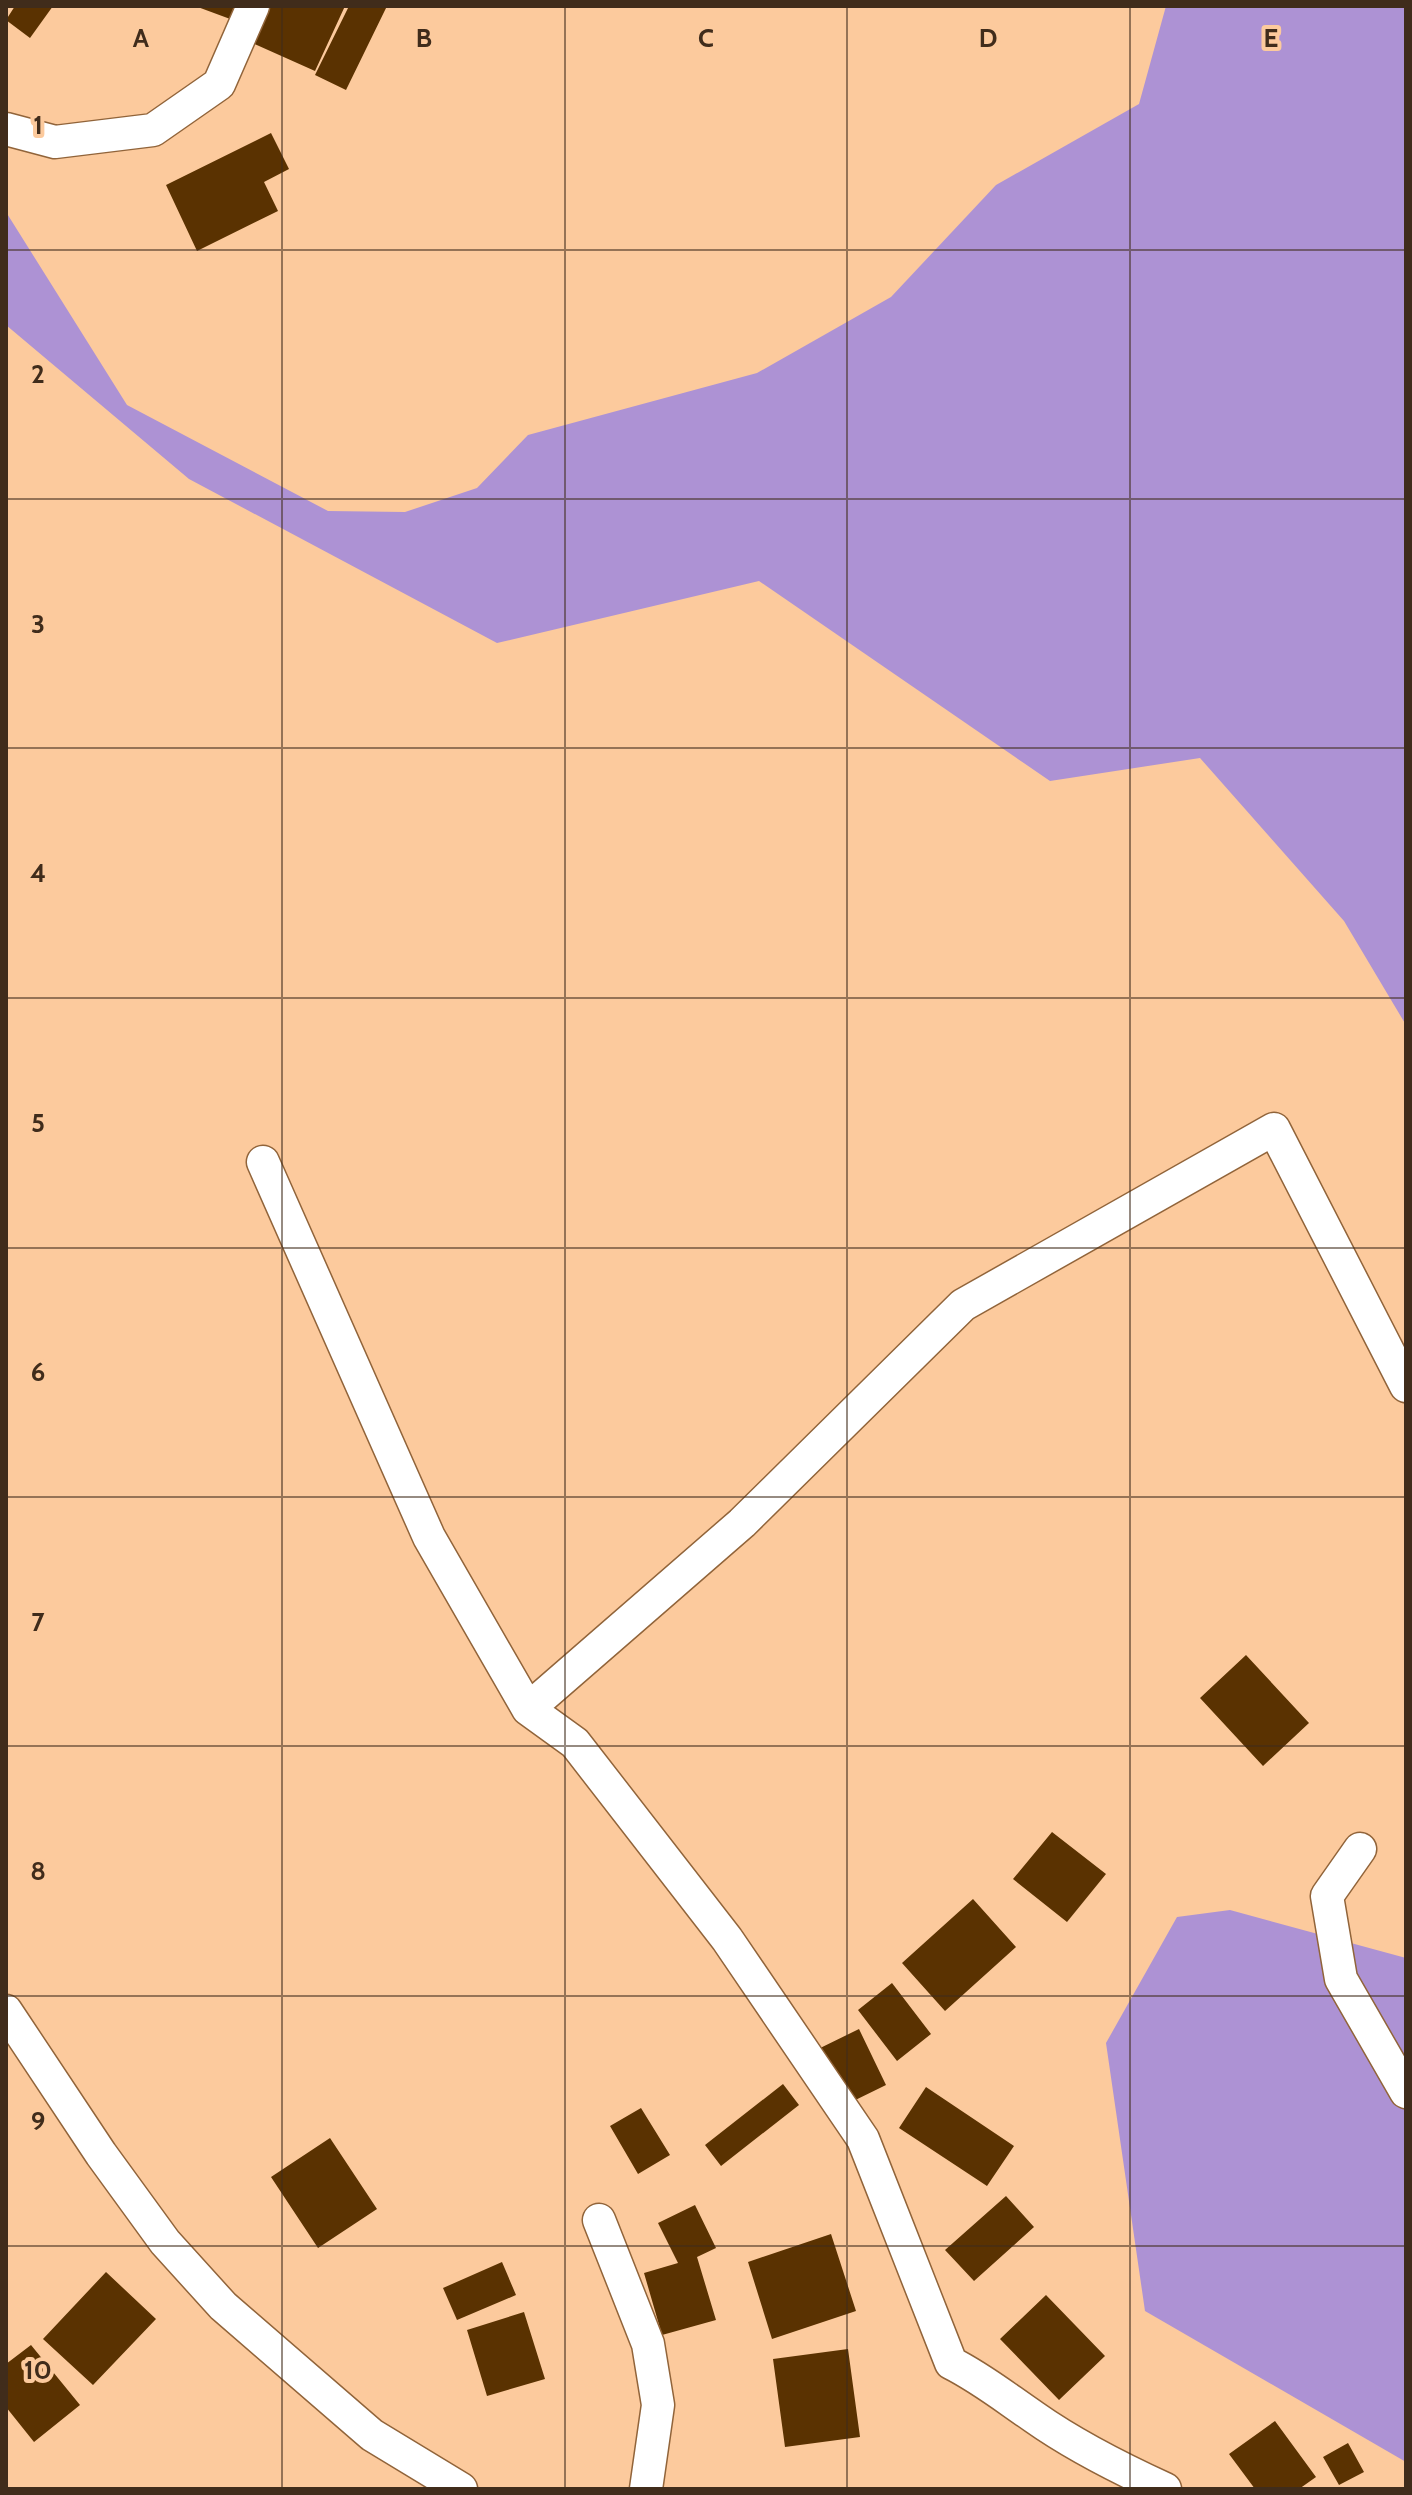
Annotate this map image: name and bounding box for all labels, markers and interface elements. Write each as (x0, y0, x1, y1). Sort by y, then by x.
text: A (133, 22, 150, 54)
text: B (416, 22, 432, 54)
text: C (698, 22, 714, 54)
text: D (979, 22, 997, 54)
text: E (1264, 22, 1278, 54)
text: 1 (33, 109, 43, 141)
text: 2 (31, 358, 45, 390)
text: 3 (31, 608, 45, 640)
text: 4 (30, 857, 46, 889)
text: 5 (31, 1107, 45, 1139)
text: 6 (31, 1356, 45, 1388)
text: 7 (31, 1606, 45, 1638)
text: 8 (30, 1855, 46, 1887)
text: 9 (31, 2105, 45, 2137)
text: 10 (24, 2354, 52, 2386)

